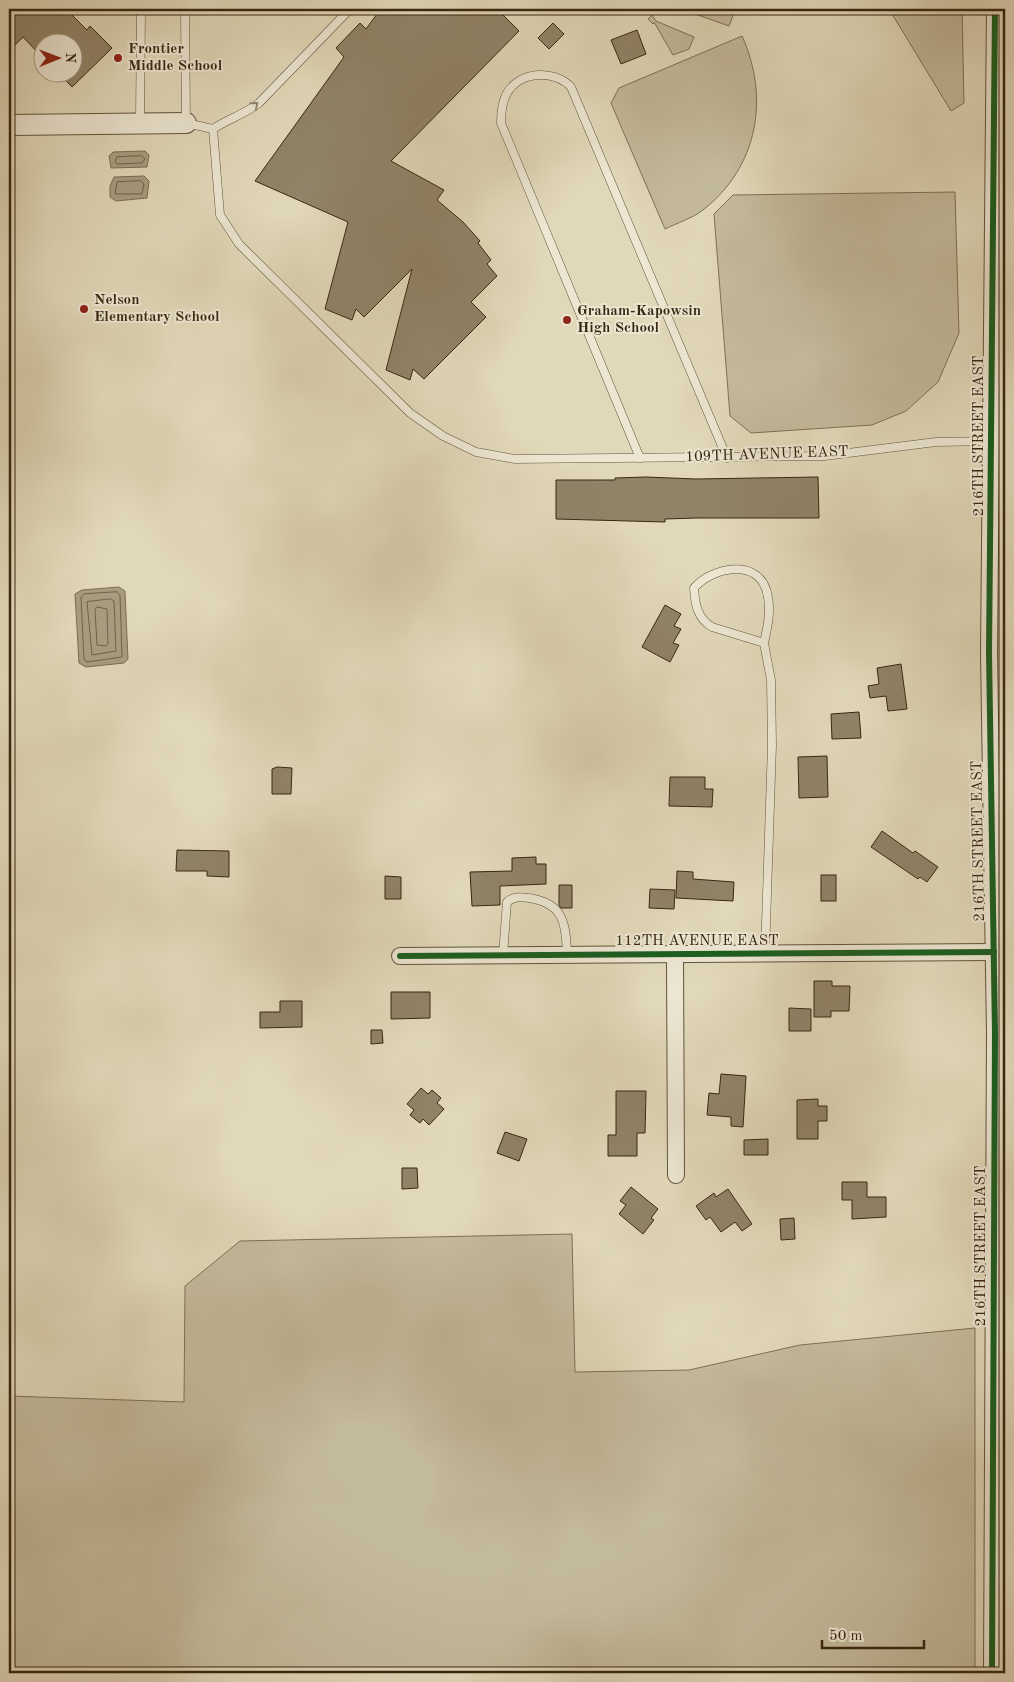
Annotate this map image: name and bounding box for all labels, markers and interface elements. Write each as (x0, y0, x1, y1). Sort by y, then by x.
north arrow (32, 32, 82, 82)
place label: Frontier Middle School (128, 42, 223, 74)
text: N (63, 52, 77, 64)
marker: Frontier Middle School (112, 52, 124, 64)
one-way arrow (250, 102, 259, 111)
place label: Nelson Elementary School (94, 293, 220, 325)
marker: Nelson Elementary School (78, 303, 90, 315)
place label: Graham-Kapowsin High School (577, 304, 701, 336)
marker: Graham-Kapowsin High School (561, 314, 573, 326)
street label: 216TH STREET EAST (972, 355, 987, 517)
street label: 109TH AVENUE EAST (685, 445, 849, 465)
street label: 216TH STREET EAST (970, 760, 988, 922)
street label: 112TH AVENUE EAST (615, 934, 779, 949)
street label: 216TH STREET EAST (974, 1165, 989, 1327)
scale bar (822, 1617, 924, 1649)
text: 50 m (829, 1629, 863, 1644)

